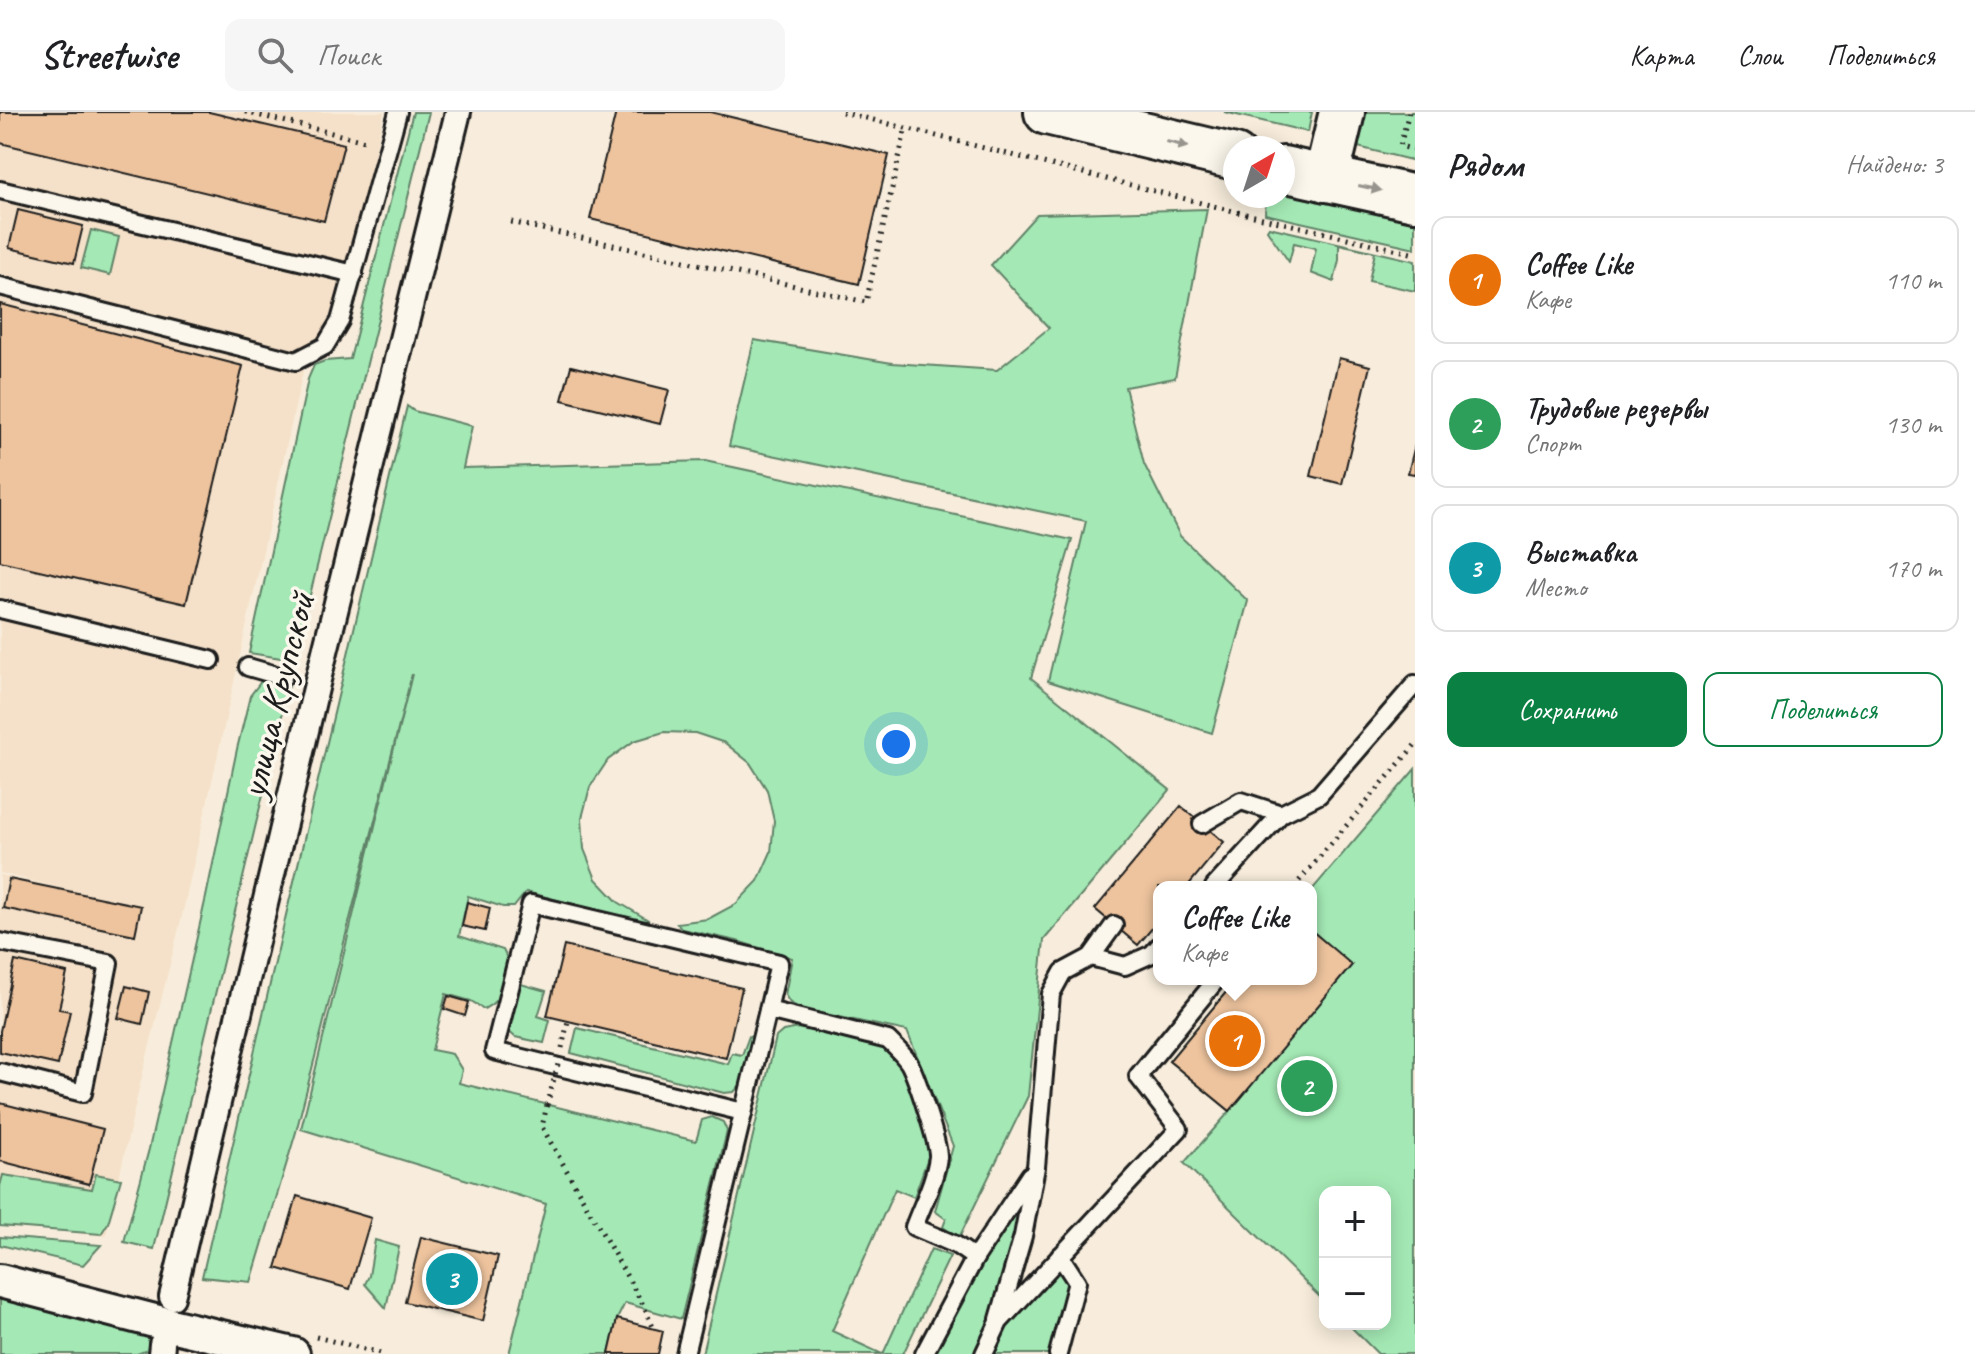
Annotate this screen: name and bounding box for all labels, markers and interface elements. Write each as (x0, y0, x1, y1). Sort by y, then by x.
search box (225, 19, 785, 91)
text: Streetwise (40, 32, 177, 79)
icon: search (253, 33, 297, 77)
text: Поиск (317, 36, 380, 74)
text: Карта (1630, 38, 1694, 73)
text: Слои (1738, 38, 1783, 73)
text: Поделиться (1827, 38, 1935, 73)
north arrow (1223, 136, 1295, 208)
one-way arrow (1165, 138, 1190, 151)
text: Рядом (1447, 143, 1523, 186)
text: Найдено: 3 (1846, 148, 1943, 181)
one-way arrow (1358, 183, 1383, 195)
text: Coffee Like (1525, 245, 1632, 283)
text: 1 (1469, 264, 1481, 297)
text: 110 m (1885, 264, 1941, 297)
text: Кафе (1525, 283, 1571, 316)
text: Трудовые резервы (1525, 389, 1707, 427)
text: 2 (1469, 408, 1481, 441)
text: 130 m (1885, 408, 1941, 441)
text: Спорт (1525, 427, 1581, 460)
text: Выставка (1525, 533, 1637, 571)
text: 3 (1469, 552, 1481, 585)
text: 170 m (1885, 552, 1941, 585)
text: Место (1525, 571, 1587, 604)
street label: улица Крупской (227, 585, 327, 805)
button: Сохранить (1447, 672, 1687, 747)
button: Поделиться (1703, 672, 1943, 747)
your location (876, 724, 916, 764)
popup (1153, 881, 1317, 985)
text: Coffee Like (1181, 898, 1289, 936)
text: Кафе (1181, 936, 1227, 969)
pin: 1 (1209, 1011, 1261, 1071)
pin: 2 (1281, 1056, 1333, 1116)
map controls (1319, 1186, 1391, 1330)
button: + (1319, 1186, 1391, 1258)
pin: 3 (426, 1249, 478, 1309)
button: − (1319, 1258, 1391, 1330)

